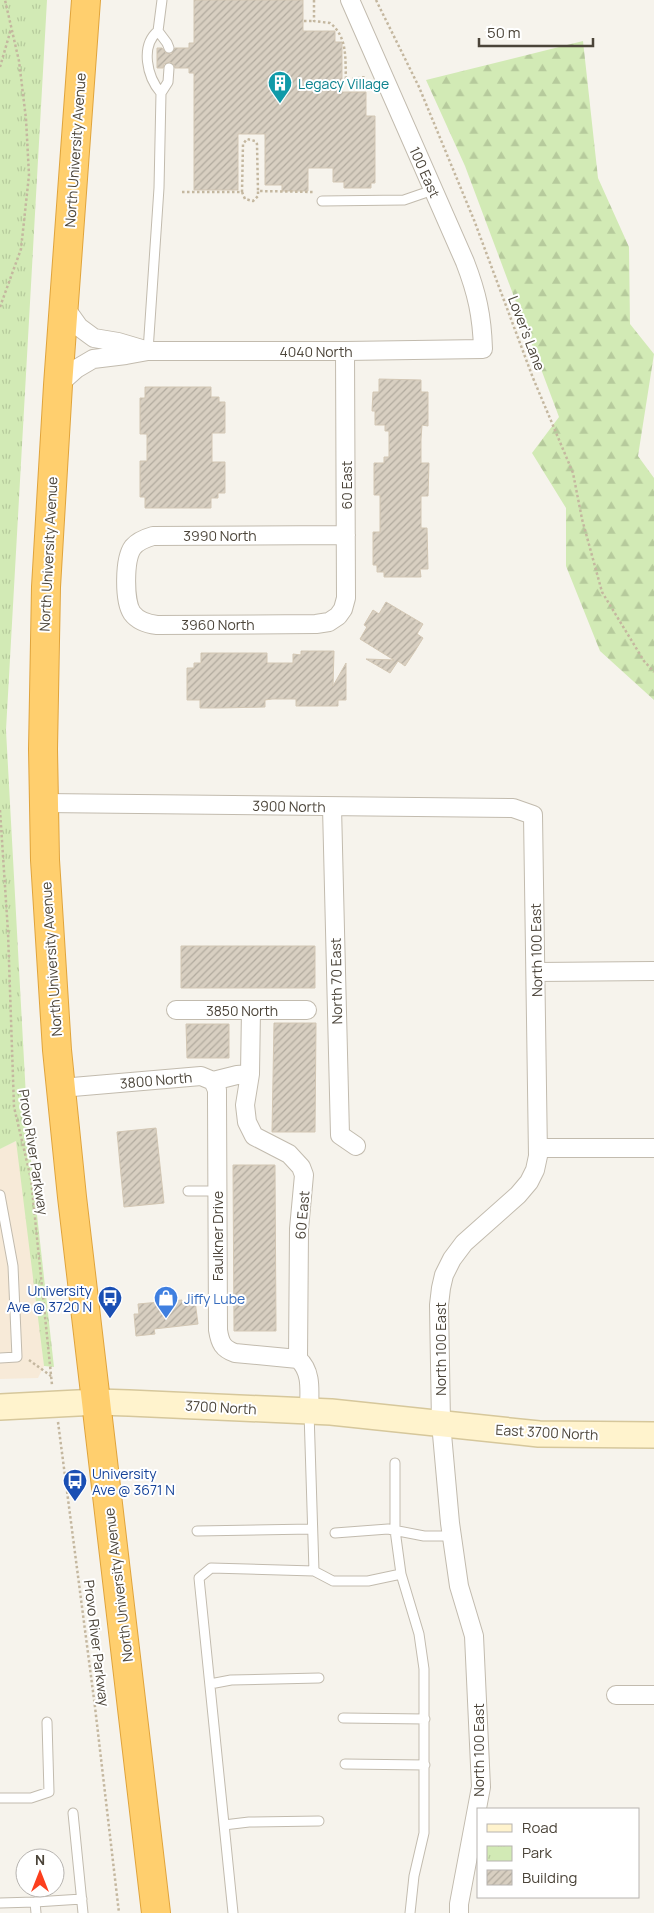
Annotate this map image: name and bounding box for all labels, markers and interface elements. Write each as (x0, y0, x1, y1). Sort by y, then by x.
scale bar (479, 15, 593, 47)
text: 50 m (487, 22, 521, 43)
building icon: Legacy Village (267, 70, 293, 104)
street label: North University Avenue (60, 72, 90, 228)
place label: Legacy Village (298, 74, 389, 93)
street label: 100 East (405, 143, 445, 201)
street label: Lover's Lane (504, 293, 550, 373)
street label: 4040 North (279, 342, 353, 361)
street label: 60 East (337, 460, 356, 509)
street label: North University Avenue (34, 476, 62, 632)
street label: 3990 North (183, 526, 257, 545)
street label: 3960 North (181, 615, 255, 634)
street label: 3900 North (252, 796, 326, 816)
street label: North University Avenue (36, 881, 66, 1037)
street label: North 100 East (526, 903, 546, 997)
street label: North 70 East (326, 937, 346, 1025)
street label: 3850 North (206, 1001, 278, 1020)
street label: 3800 North (119, 1067, 193, 1093)
street label: Provo River Parkway (15, 1088, 53, 1217)
street label: 60 East (290, 1190, 314, 1240)
street label: Faulkner Drive (208, 1191, 227, 1281)
place label: University Ave @ 3720 N (7, 1281, 93, 1316)
bus stop icon: University Ave @ 3720 N (97, 1285, 123, 1319)
shop icon: Jiffy Lube (153, 1285, 179, 1319)
place label: Jiffy Lube (184, 1289, 245, 1308)
street label: North 100 East (431, 1302, 450, 1396)
street label: 3700 North (185, 1396, 257, 1418)
street label: East 3700 North (495, 1420, 599, 1444)
place label: University Ave @ 3671 N (92, 1464, 175, 1499)
bus stop icon: University Ave @ 3671 N (62, 1468, 88, 1502)
street label: North University Avenue (99, 1507, 137, 1663)
street label: Provo River Parkway (80, 1579, 114, 1708)
street label: North 100 East (469, 1703, 488, 1797)
legend (477, 1808, 639, 1898)
text: Road (522, 1817, 558, 1838)
text: Park (522, 1842, 552, 1863)
north arrow (15, 1848, 65, 1898)
text: N (35, 1850, 45, 1869)
text: Building (522, 1867, 577, 1888)

